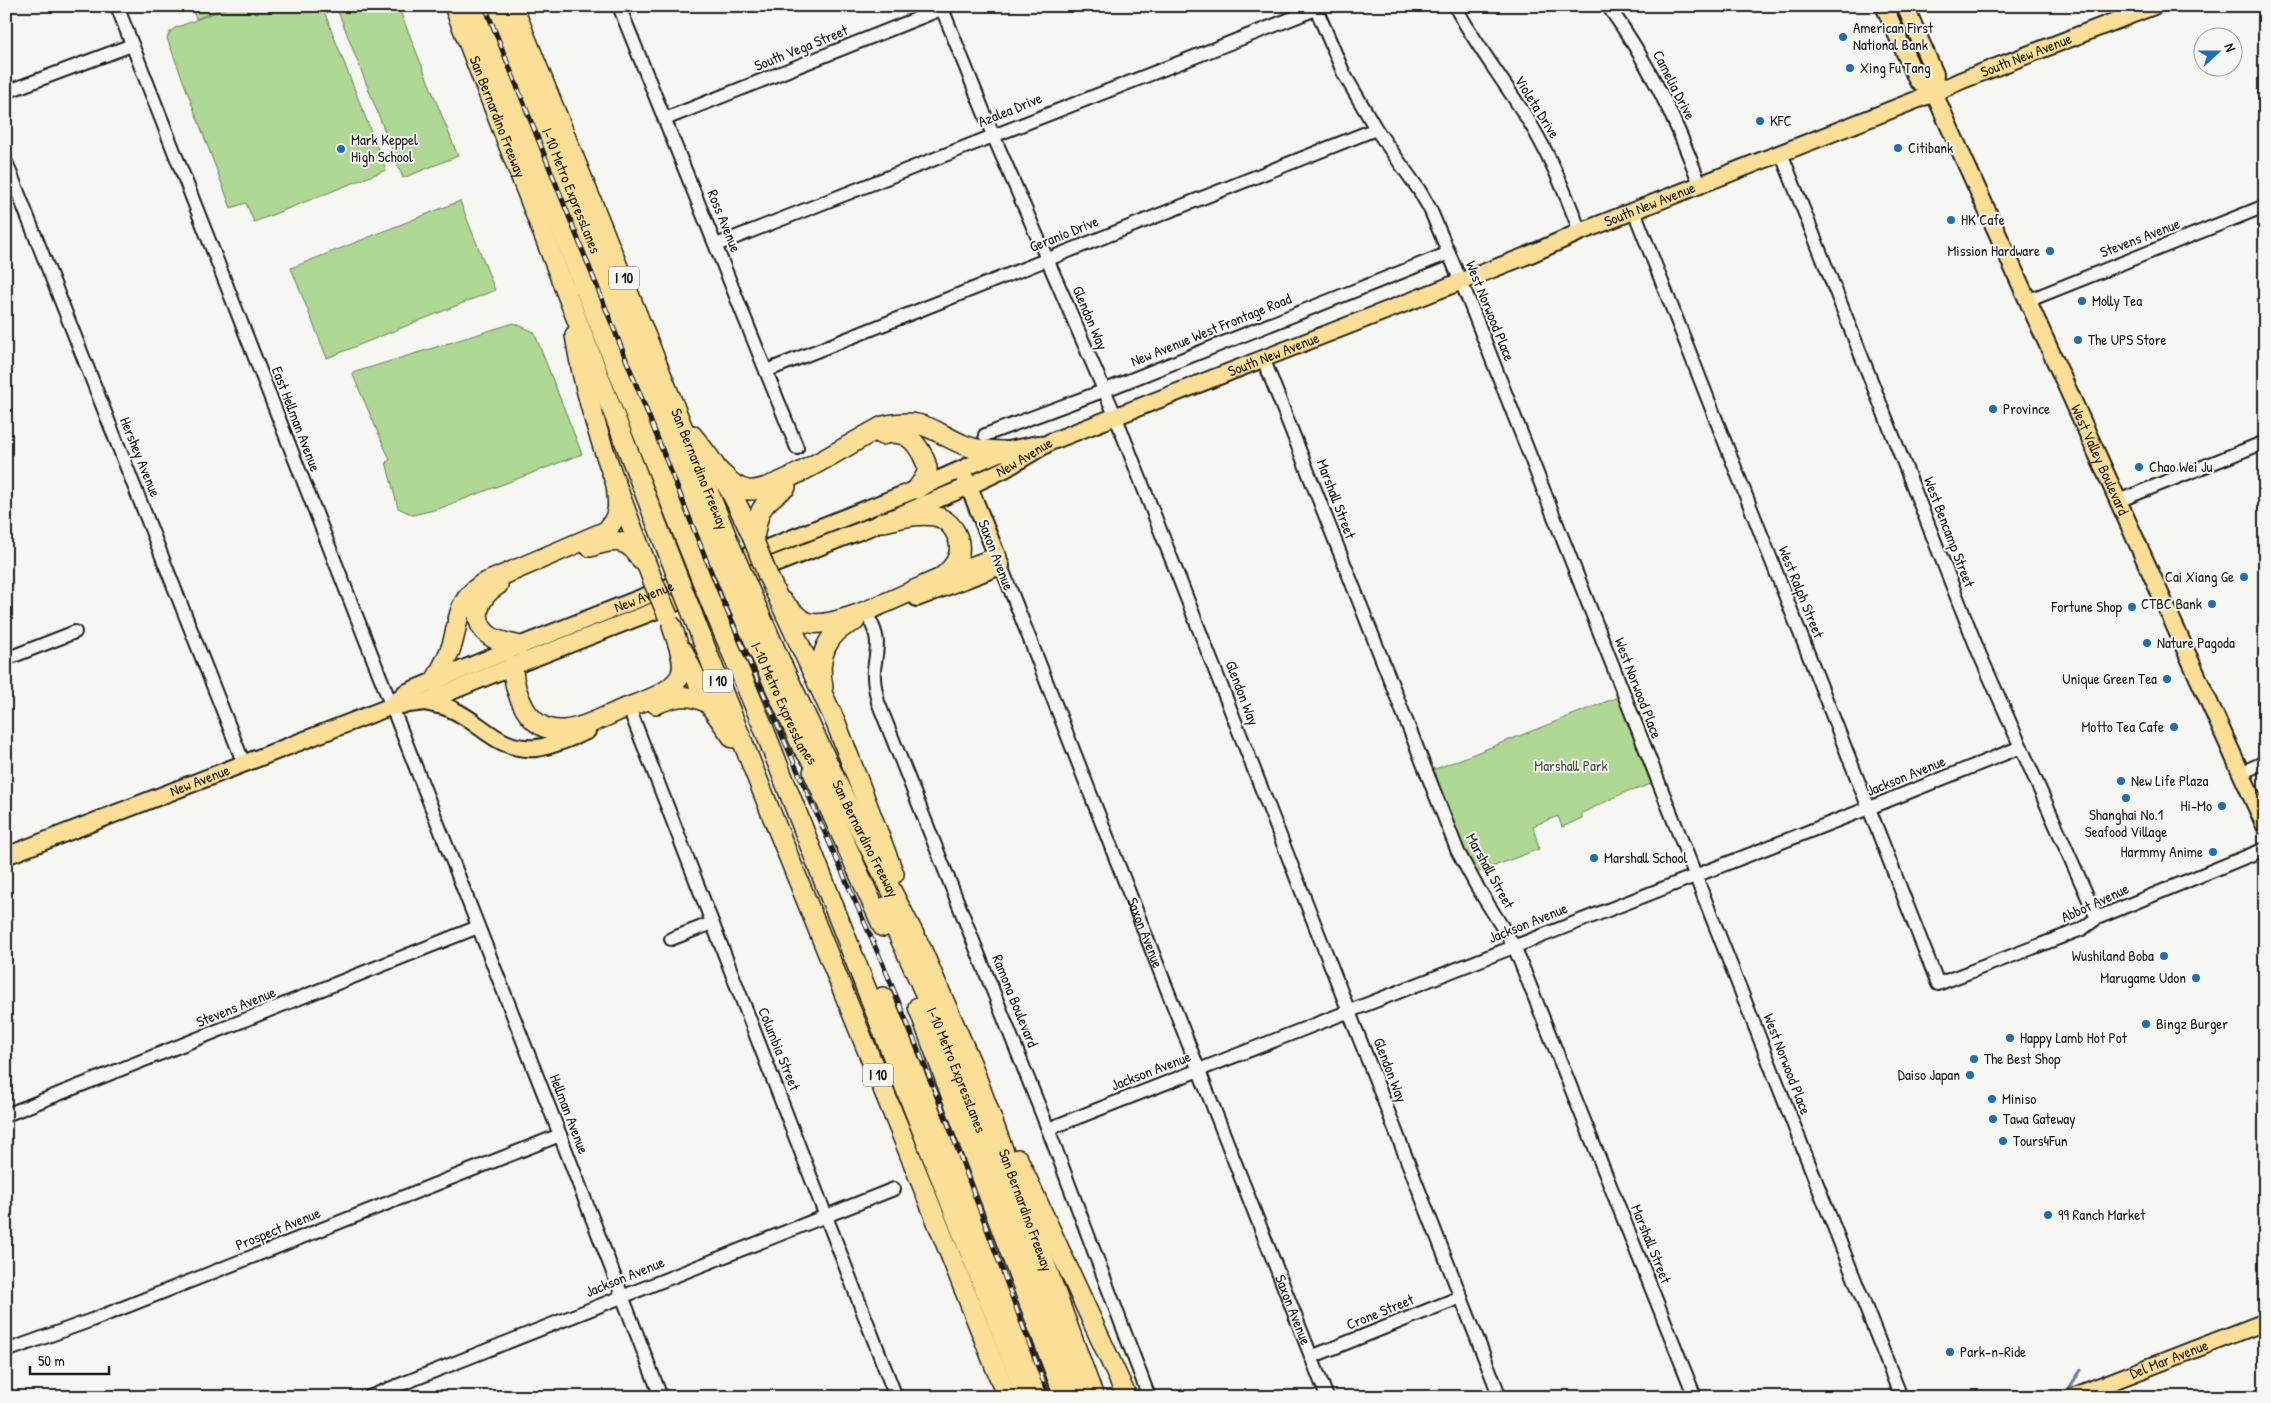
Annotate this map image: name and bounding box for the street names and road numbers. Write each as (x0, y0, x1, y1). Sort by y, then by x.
street label: South Vega Street (751, 19, 851, 76)
street label: South New Avenue (1977, 28, 2075, 82)
street label: Camelia Drive (1648, 47, 1701, 123)
street label: San Bernardino Freeway (465, 53, 531, 180)
street label: Violeta Drive (1510, 71, 1565, 142)
street label: Azalea Drive (975, 87, 1045, 132)
street label: I-10 Metro ExpressLanes (537, 125, 606, 257)
street label: South New Avenue (1601, 177, 1698, 232)
street label: Ross Avenue (702, 186, 747, 255)
street label: Geranio Drive (1026, 210, 1101, 257)
street label: Stevens Avenue (2097, 213, 2183, 262)
street label: West Norwood Place (1461, 257, 1520, 364)
road number: I 10 (609, 266, 639, 290)
street label: Glendon Way (1068, 283, 1113, 353)
street label: New Avenue West Frontage Road (1127, 288, 1294, 371)
street label: South New Avenue (1225, 327, 1322, 382)
street label: East Hellman Avenue (267, 363, 326, 474)
street label: West Valley Boulevard (2066, 401, 2134, 519)
street label: San Bernardino Freeway (666, 405, 734, 532)
street label: Hershey Avenue (115, 414, 166, 500)
street label: New Avenue (992, 432, 1056, 482)
street label: Marshall Street (1312, 456, 1362, 542)
street label: West Bencamp Street (1919, 474, 1980, 591)
street label: Saxon Avenue (973, 517, 1020, 593)
street label: West Ralph Street (1773, 543, 1830, 642)
street label: New Avenue (611, 575, 677, 617)
street label: West Norwood Place (1610, 634, 1667, 741)
street label: I-10 Metro ExpressLanes (746, 639, 823, 769)
street label: Glendon Way (1221, 658, 1264, 728)
road number: I 10 (703, 669, 733, 692)
street label: Jackson Avenue (1863, 750, 1949, 801)
street label: New Avenue (167, 759, 233, 801)
street label: San Bernardino Freeway (827, 776, 904, 901)
street label: Marshall Street (1461, 829, 1520, 913)
street label: Abbot Avenue (2058, 878, 2132, 927)
street label: Saxon Avenue (1122, 894, 1169, 971)
street label: Jackson Avenue (1485, 897, 1571, 948)
street label: Ramona Boulevard (987, 951, 1044, 1050)
street label: Stevens Avenue (193, 981, 279, 1032)
street label: Columbia Street (753, 1004, 806, 1094)
street label: I-10 Metro ExpressLanes (922, 1004, 992, 1136)
street label: West Norwood Place (1759, 1010, 1816, 1117)
street label: Glendon Way (1369, 1035, 1412, 1105)
street label: Jackson Avenue (1108, 1046, 1194, 1095)
road number: I 10 (863, 1064, 893, 1086)
street label: Hellman Avenue (545, 1071, 594, 1157)
street label: San Bernardino Freeway (994, 1146, 1058, 1274)
street label: Marshall Street (1626, 1201, 1677, 1287)
street label: Prospect Avenue (232, 1202, 323, 1255)
street label: Jackson Avenue (582, 1251, 668, 1302)
street label: Saxon Avenue (1270, 1271, 1317, 1348)
street label: Crone Street (1343, 1288, 1418, 1335)
street label: Del Mar Avenue (2126, 1334, 2211, 1384)

